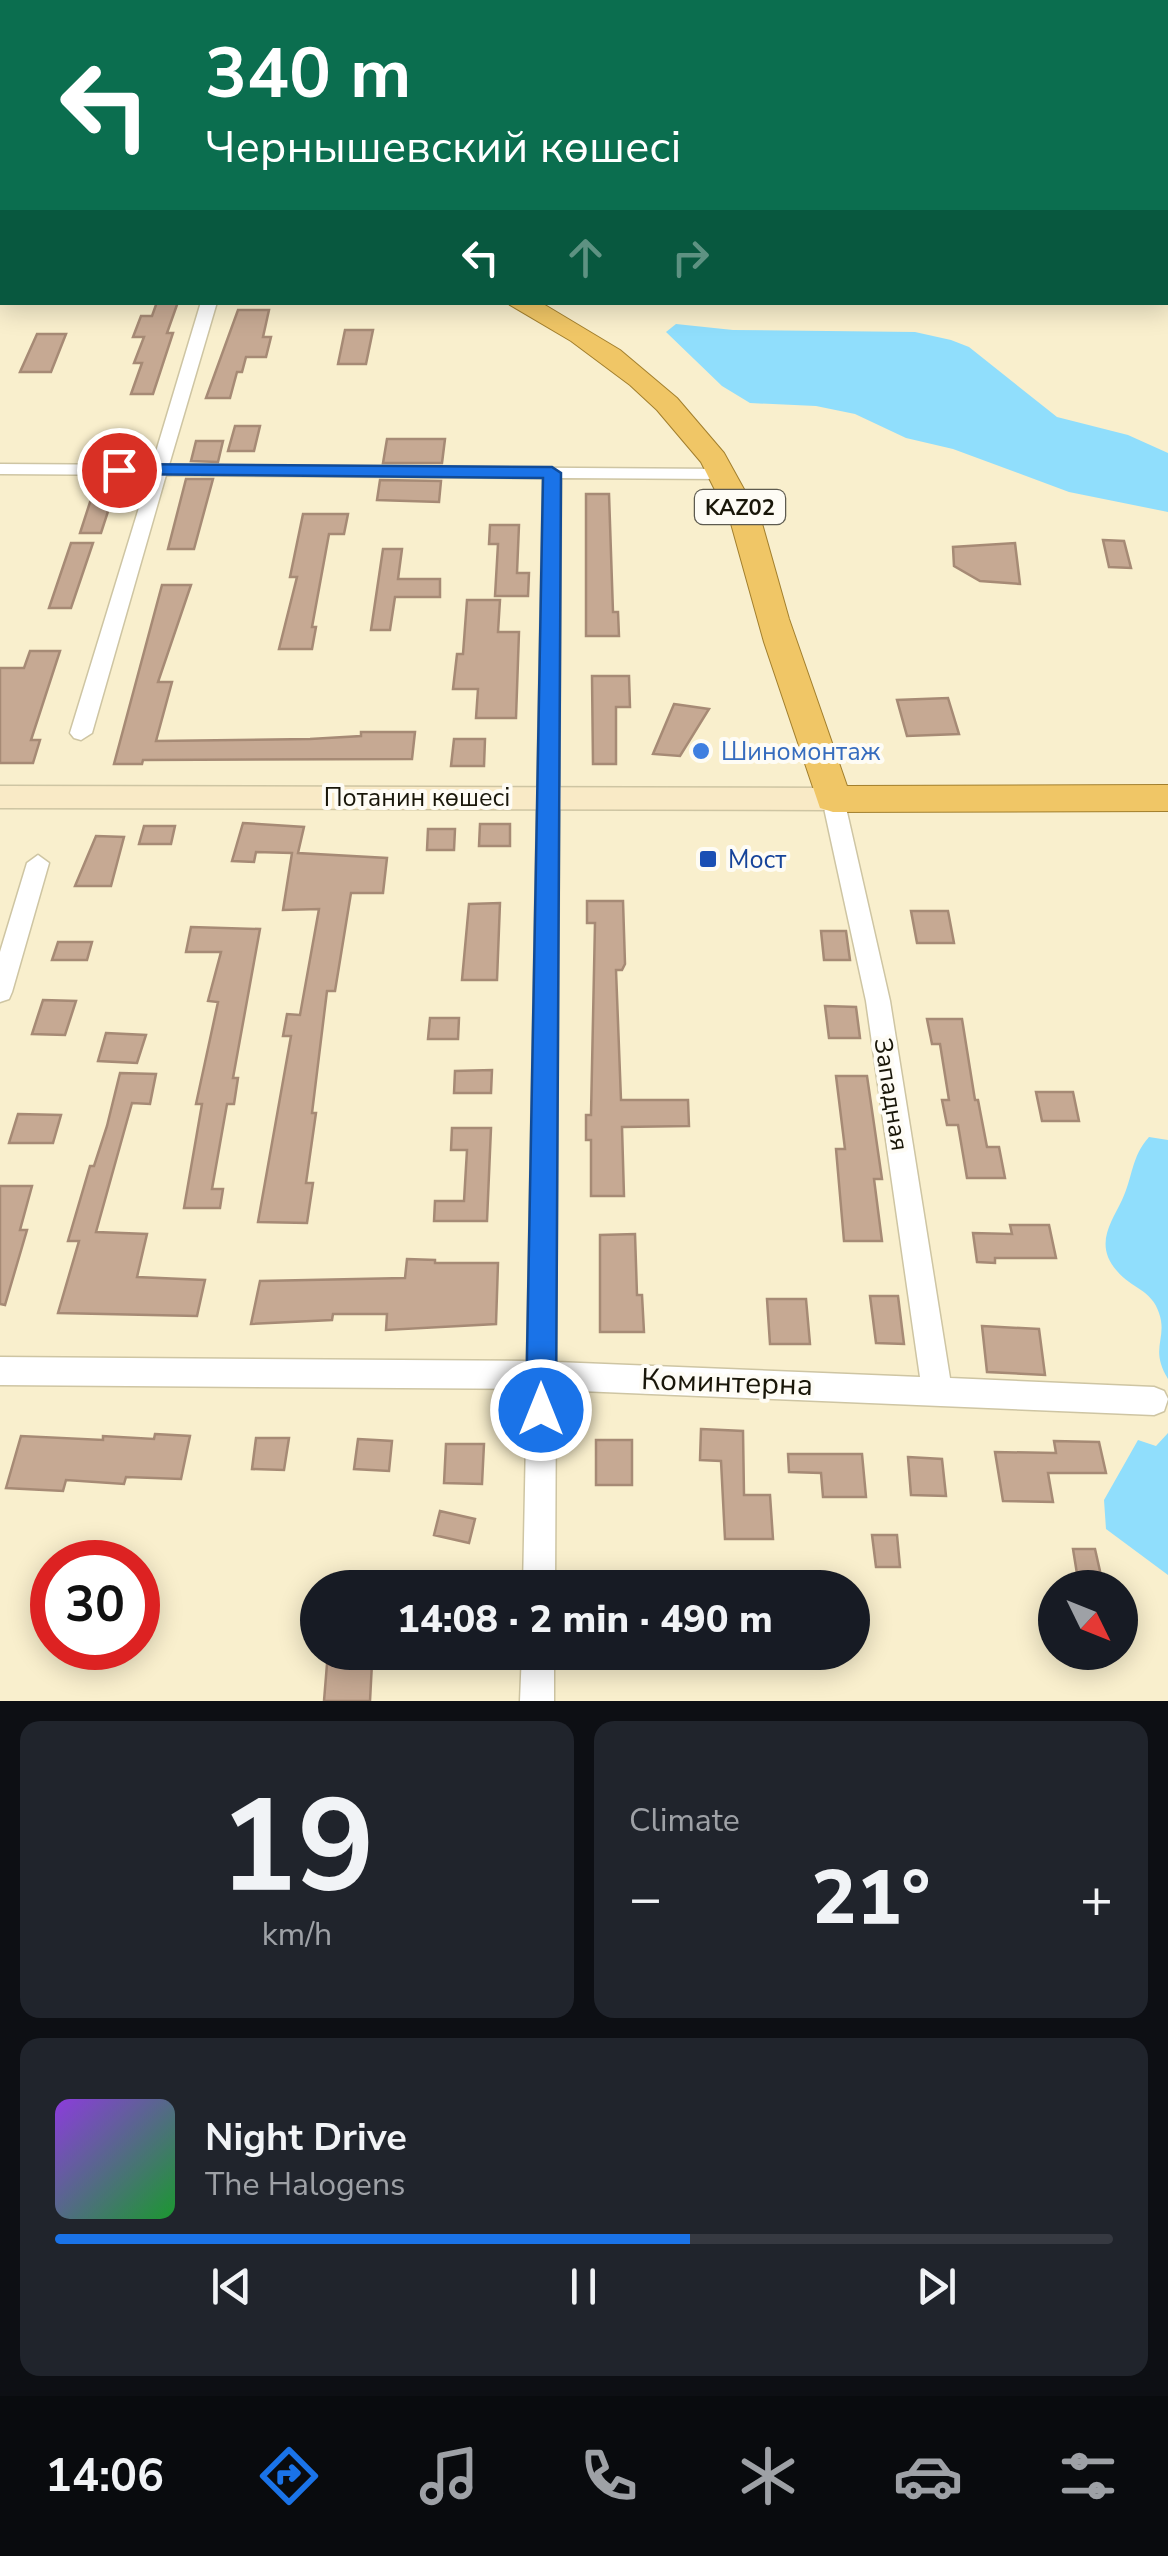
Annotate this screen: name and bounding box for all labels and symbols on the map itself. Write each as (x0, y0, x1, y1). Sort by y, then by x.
pin (77, 428, 162, 513)
road number: KAZ02 (695, 490, 785, 524)
place label: Шиномонтаж (721, 735, 881, 769)
marker: Шиномонтаж (690, 740, 712, 762)
street label: Потанин көшесі (324, 781, 510, 815)
place label: Мост (728, 843, 786, 877)
marker: Мост (697, 848, 719, 870)
street label: Западная (865, 1035, 917, 1153)
position arrow (489, 1358, 593, 1462)
street label: Коминтерна (640, 1359, 814, 1406)
speed limit sign: 30 (30, 1540, 160, 1670)
north arrow (1038, 1570, 1138, 1670)

